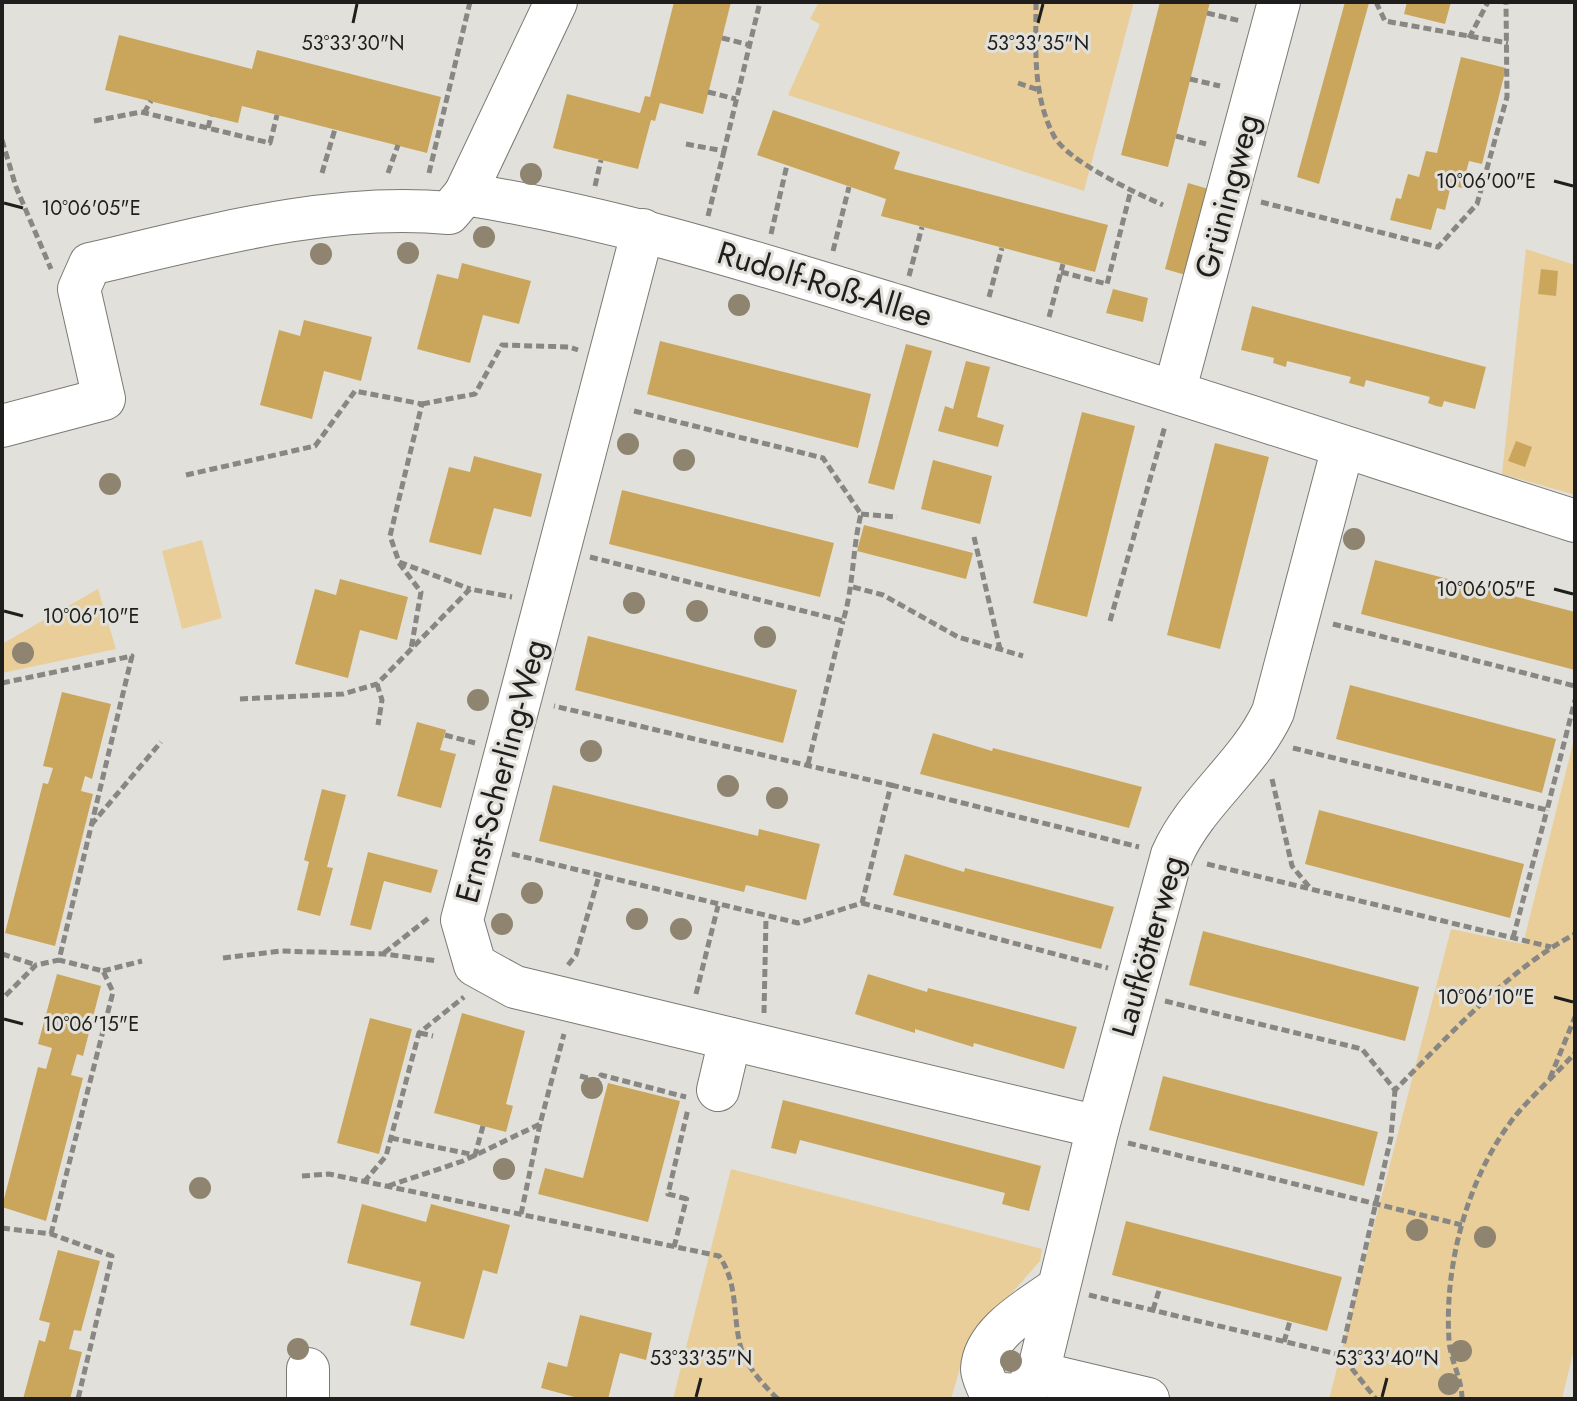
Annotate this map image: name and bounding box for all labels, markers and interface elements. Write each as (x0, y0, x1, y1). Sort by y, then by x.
text: 53°33'30"N (301, 29, 405, 58)
text: 53°33'35"N (987, 29, 1089, 58)
street label: Grüningweg (1183, 109, 1271, 283)
text: 10°06'00"E (1436, 167, 1536, 196)
text: 10°06'05"E (41, 194, 141, 223)
street label: Rudolf-Roß-Allee (712, 229, 938, 339)
text: 10°06'05"E (1436, 575, 1536, 604)
text: 10°06'10"E (42, 602, 140, 631)
street label: Ernst-Scherling-Weg (444, 634, 558, 908)
street label: Laufkötterweg (1100, 850, 1196, 1042)
text: 10°06'10"E (1437, 983, 1535, 1012)
text: 10°06'15"E (43, 1010, 139, 1039)
text: 53°33'35"N (650, 1344, 752, 1373)
text: 53°33'40"N (1335, 1344, 1439, 1373)

